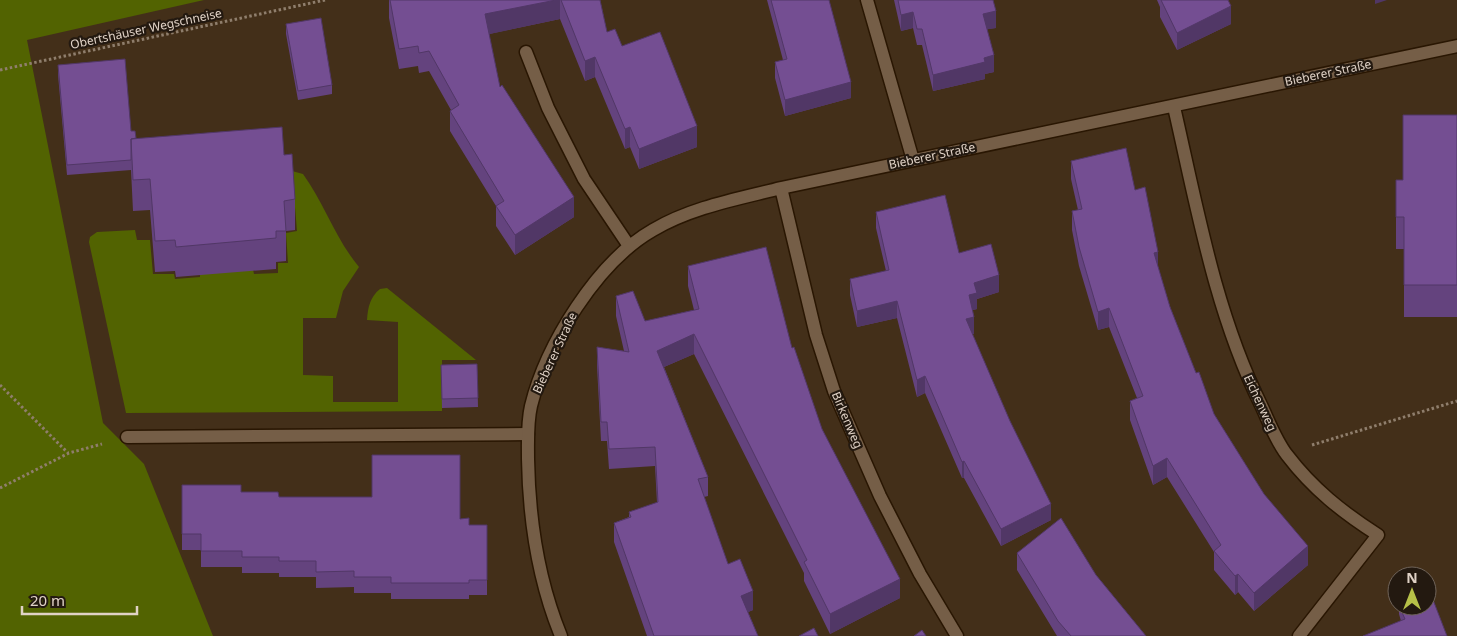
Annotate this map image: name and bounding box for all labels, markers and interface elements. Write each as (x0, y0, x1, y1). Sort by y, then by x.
street label: Obertshäuser Wegschneise (69, 4, 223, 53)
street label: Bieberer Straße (1283, 55, 1373, 90)
street label: Bieberer Straße (887, 138, 977, 173)
street label: Bieberer Straße (528, 309, 581, 396)
street label: Eichenweg (1240, 372, 1281, 434)
street label: Birkenweg (828, 389, 867, 451)
north arrow (1387, 566, 1437, 616)
text: N (1406, 568, 1418, 587)
scale bar (22, 584, 138, 616)
text: 20 m (30, 590, 65, 610)

